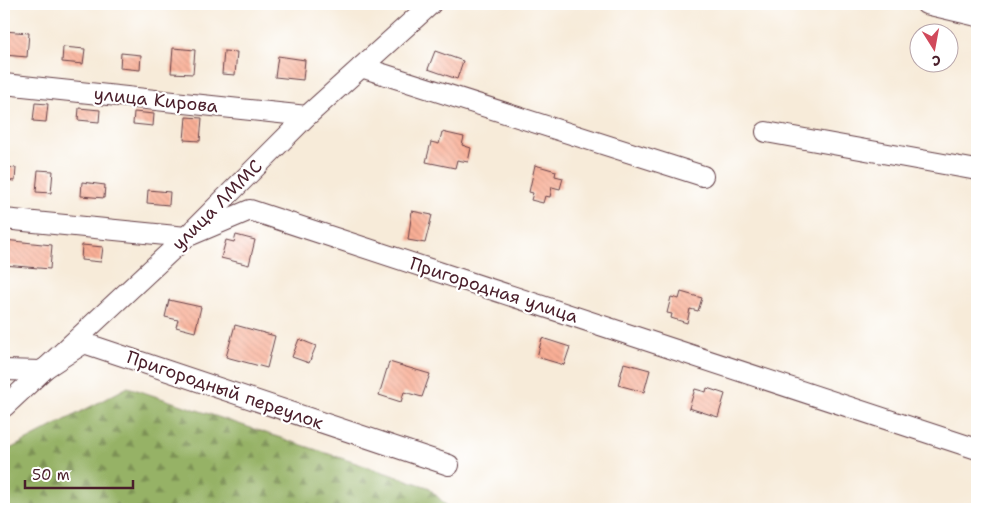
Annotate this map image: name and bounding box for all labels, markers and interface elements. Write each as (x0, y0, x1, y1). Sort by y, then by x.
north arrow (908, 22, 958, 72)
text: С (931, 51, 942, 70)
street label: улица Кирова (93, 82, 219, 118)
street label: улица ЛММС (167, 155, 267, 255)
street label: Пригородная улица (407, 251, 581, 329)
street label: Пригородный переулок (124, 345, 327, 435)
scale bar (25, 458, 132, 490)
text: 50 m (32, 465, 70, 485)

